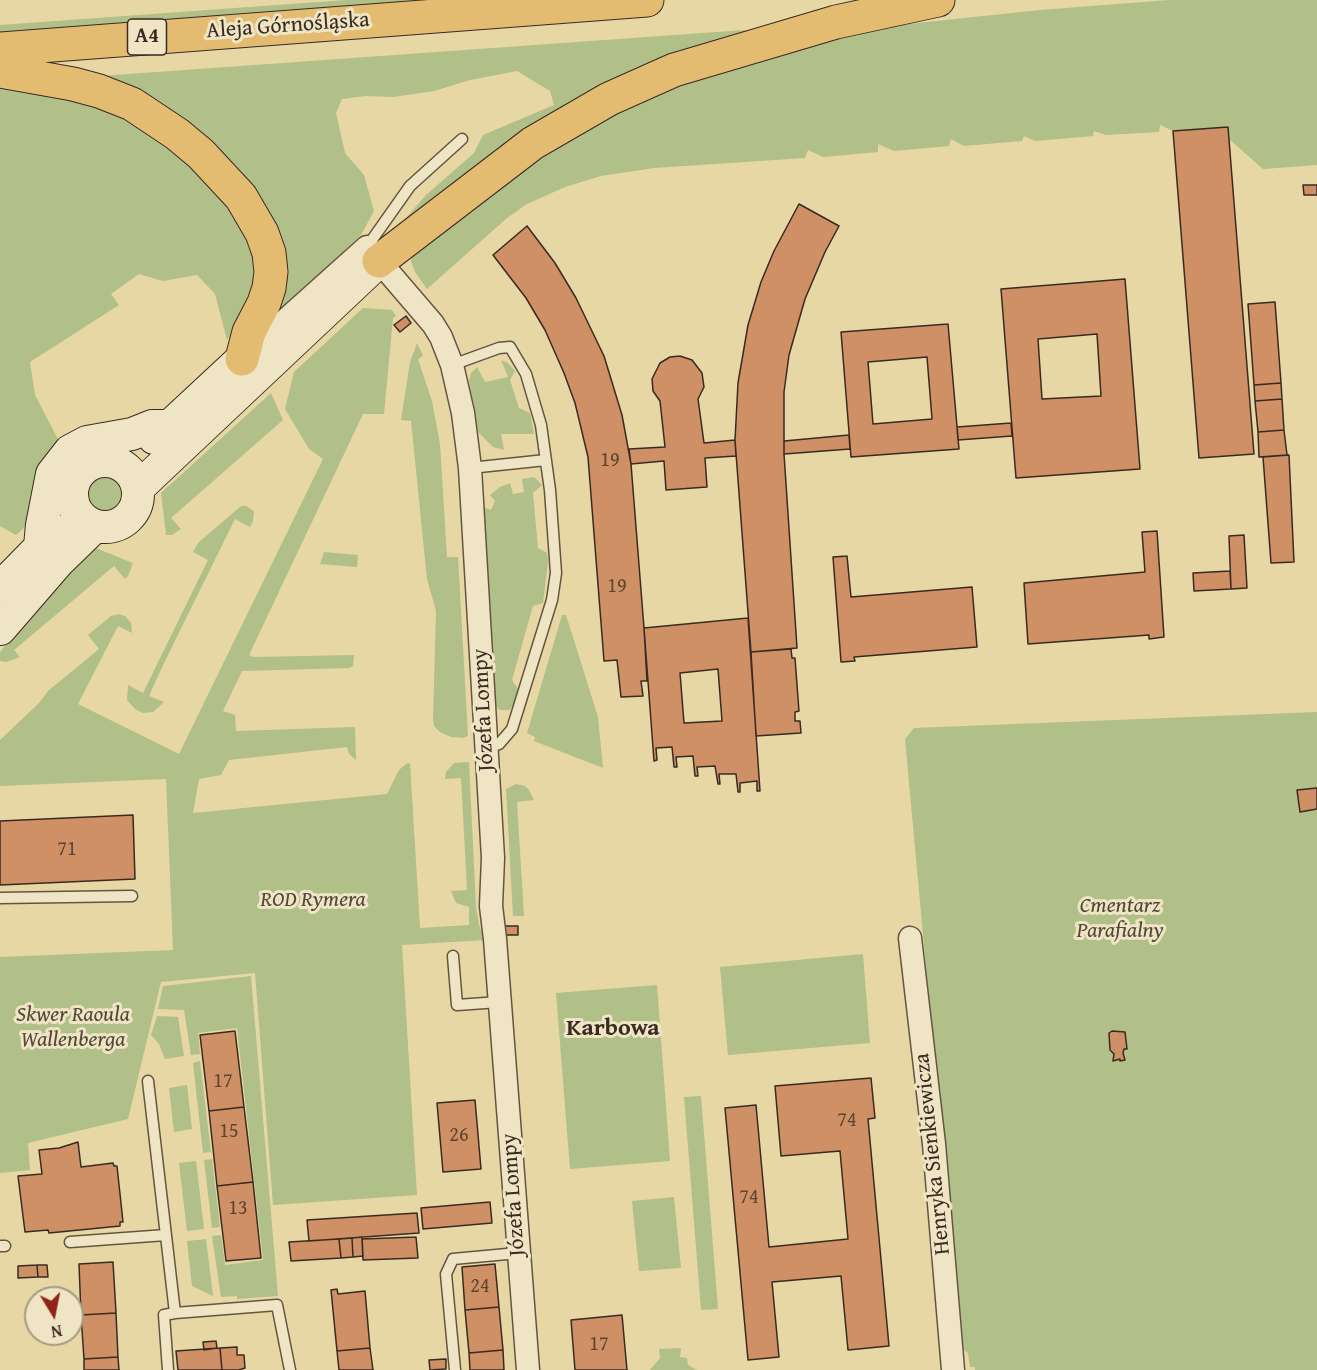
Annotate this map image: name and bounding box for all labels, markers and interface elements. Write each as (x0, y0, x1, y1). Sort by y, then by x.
street label: Aleja Górnośląska (206, 7, 370, 45)
road number: A4 (128, 19, 166, 55)
house number: 19 (600, 449, 620, 473)
house number: 19 (607, 575, 627, 599)
street label: Józefa Lompy (468, 648, 500, 772)
house number: 71 (57, 838, 77, 862)
park label: ROD Rymera (260, 887, 366, 913)
park label: Cmentarz Parafialny (1076, 893, 1164, 944)
park label: Skwer Raoula Wallenberga (16, 1002, 130, 1054)
district label: Karbowa (566, 1015, 660, 1043)
street label: Henryka Sienkiewicza (909, 1052, 957, 1256)
house number: 17 (213, 1070, 233, 1094)
house number: 74 (837, 1109, 857, 1133)
house number: 15 (219, 1120, 239, 1144)
house number: 26 (449, 1124, 469, 1148)
street label: Józefa Lompy (497, 1133, 531, 1257)
house number: 74 (739, 1186, 759, 1210)
house number: 13 (228, 1197, 248, 1221)
house number: 24 (470, 1275, 490, 1299)
north arrow (24, 1286, 84, 1346)
text: N (49, 1319, 64, 1345)
house number: 17 (589, 1333, 609, 1357)

